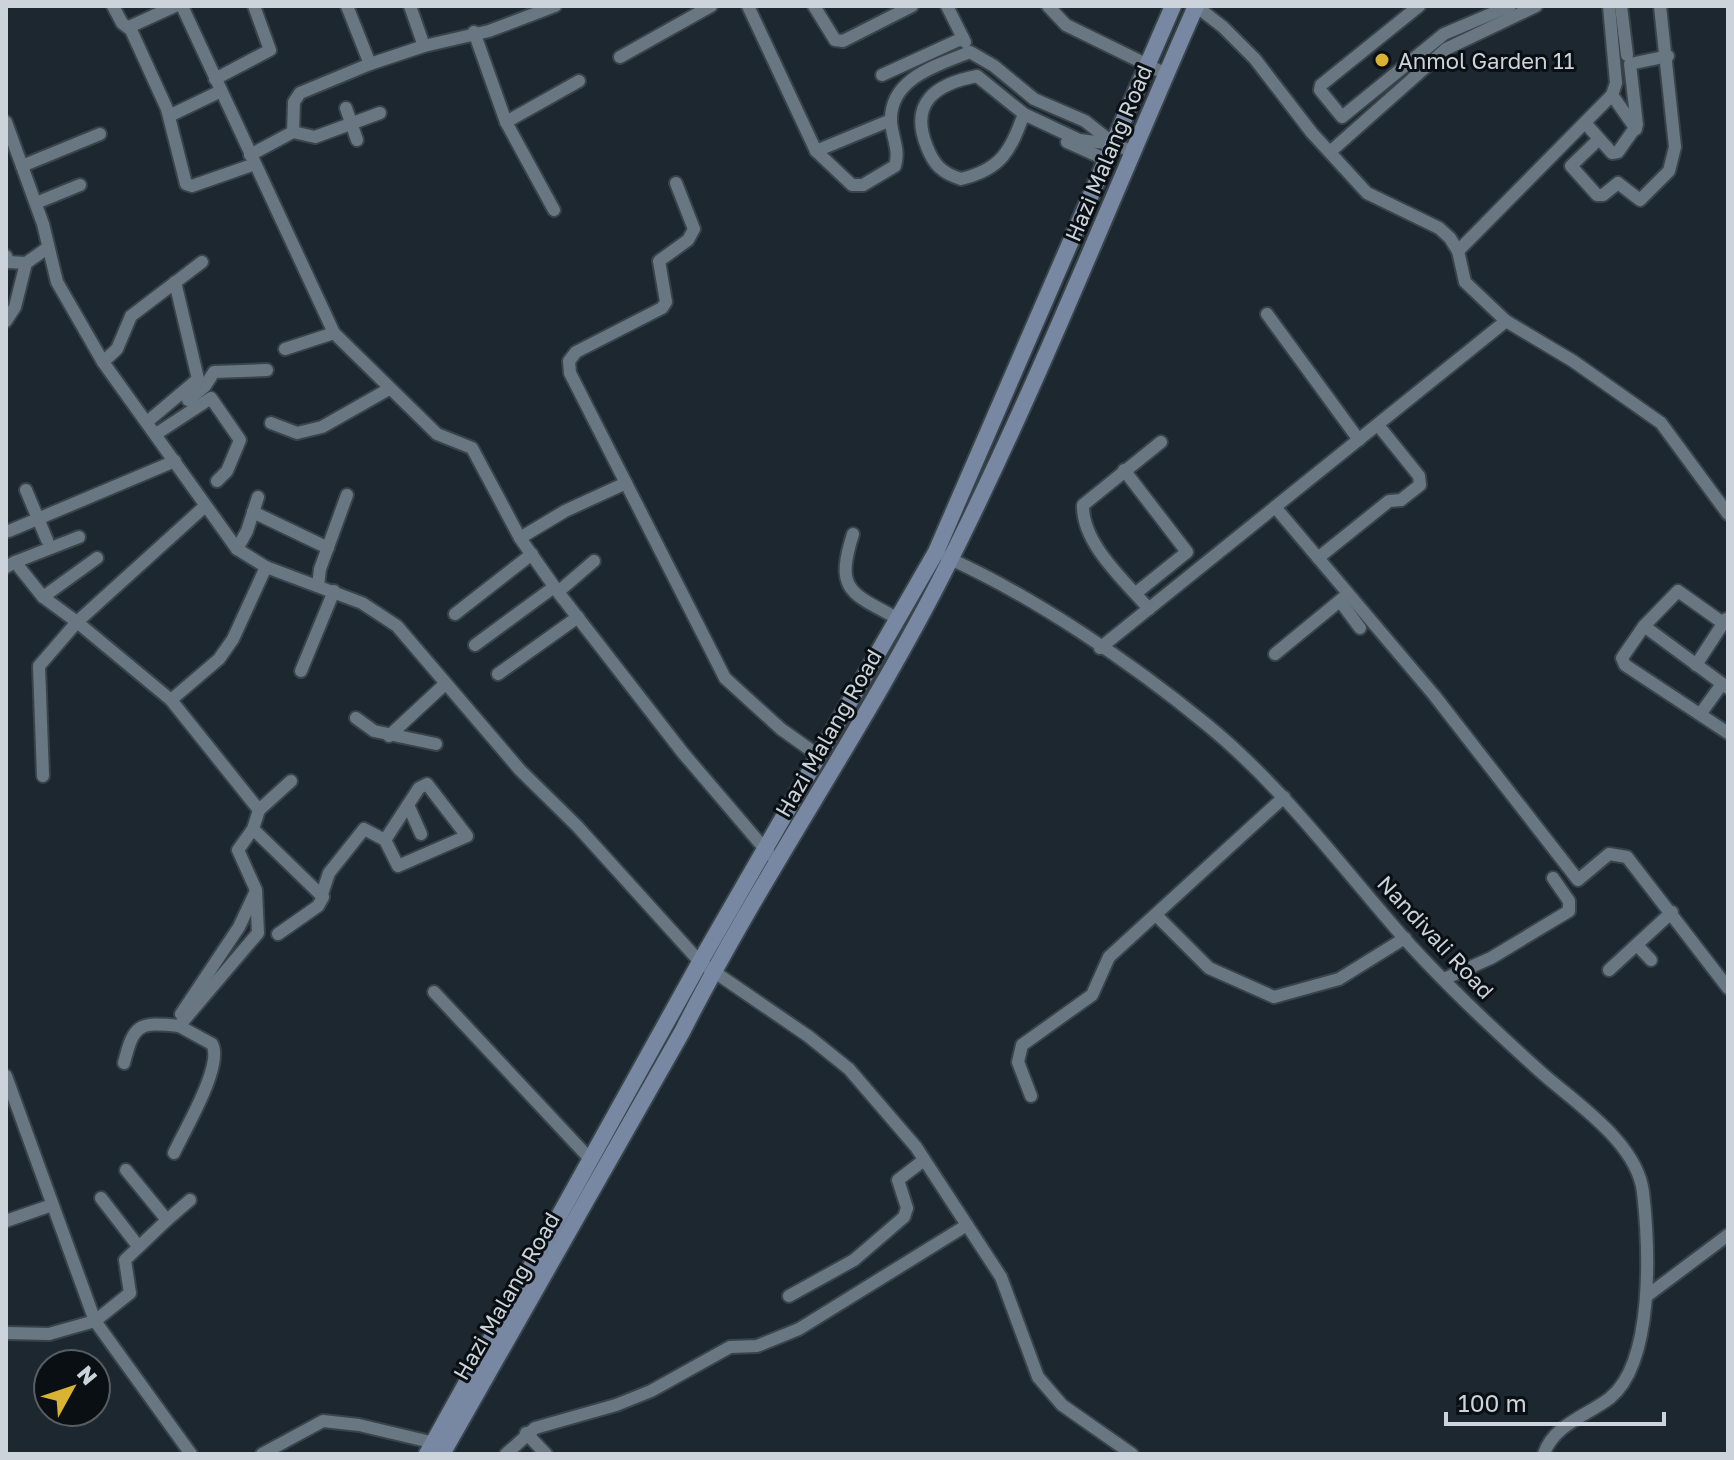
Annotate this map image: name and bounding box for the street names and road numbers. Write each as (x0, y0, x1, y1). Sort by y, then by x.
street label: Hazi Malang Road (1059, 61, 1157, 245)
street label: Hazi Malang Road (769, 644, 887, 822)
street label: Nandivali Road (1372, 870, 1500, 1004)
street label: Hazi Malang Road (447, 1207, 565, 1385)

